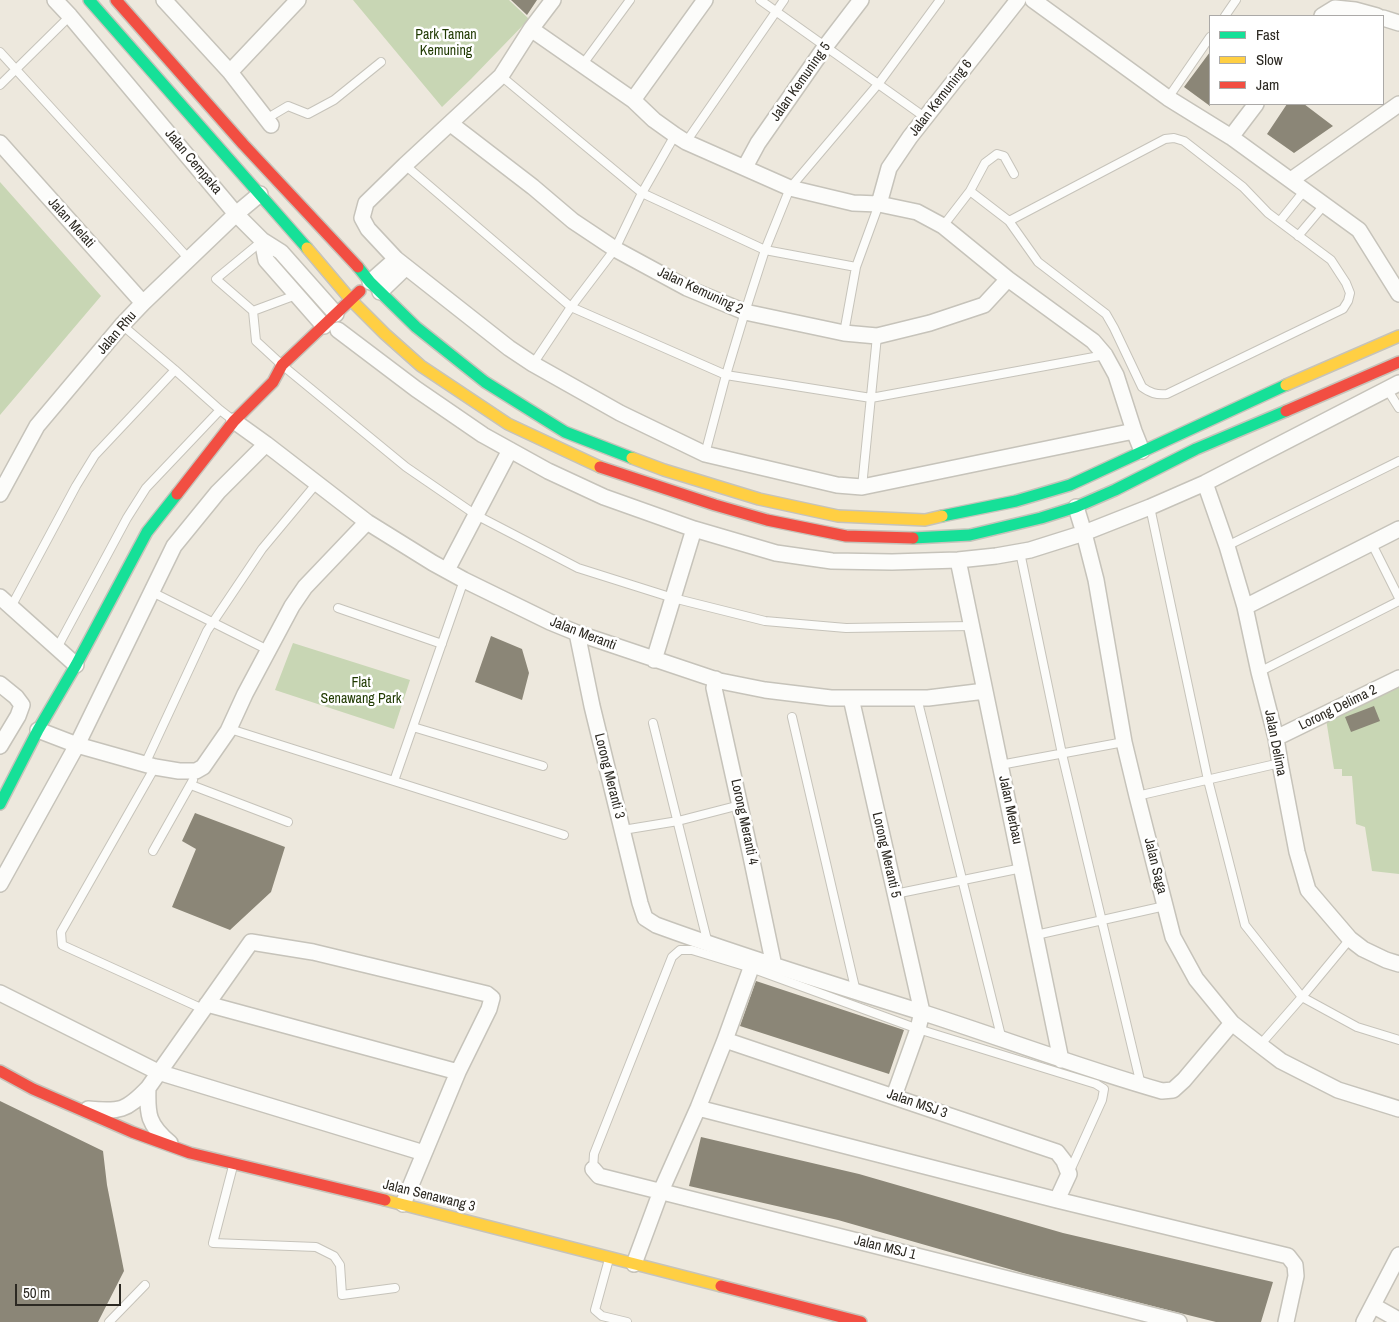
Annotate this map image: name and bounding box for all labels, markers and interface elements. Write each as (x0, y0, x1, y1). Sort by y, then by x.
legend (1209, 15, 1384, 105)
text: Fast (1256, 24, 1279, 45)
park label: Park Taman Kemuning (415, 27, 477, 59)
street label: Jalan Kemuning 5 (768, 39, 834, 125)
text: Slow (1256, 49, 1283, 70)
street label: Jalan Kemuning 6 (906, 56, 976, 140)
text: Jam (1256, 74, 1279, 95)
street label: Jalan Cempaka (161, 126, 225, 198)
street label: Jalan Melati (44, 194, 98, 252)
street label: Jalan Kemuning 2 (655, 264, 745, 318)
street label: Jalan Rhu (94, 308, 140, 358)
street label: Jalan Meranti (548, 614, 618, 654)
park label: Flat Senawang Park (320, 675, 402, 708)
street label: Lorong Delima 2 (1296, 682, 1380, 734)
street label: Jalan Delima (1260, 709, 1290, 777)
street label: Lorong Meranti 3 (590, 732, 628, 820)
street label: Jalan Merbau (995, 774, 1025, 846)
street label: Lorong Meranti 4 (727, 777, 761, 867)
street label: Lorong Meranti 5 (868, 811, 904, 899)
street label: Jalan Saga (1140, 836, 1170, 896)
street label: Jalan MSJ 3 (884, 1086, 950, 1122)
street label: Jalan Senawang 3 (381, 1176, 477, 1216)
street label: Jalan MSJ 1 (852, 1232, 918, 1264)
scale bar (18, 1274, 124, 1306)
text: 50 m (23, 1282, 50, 1303)

